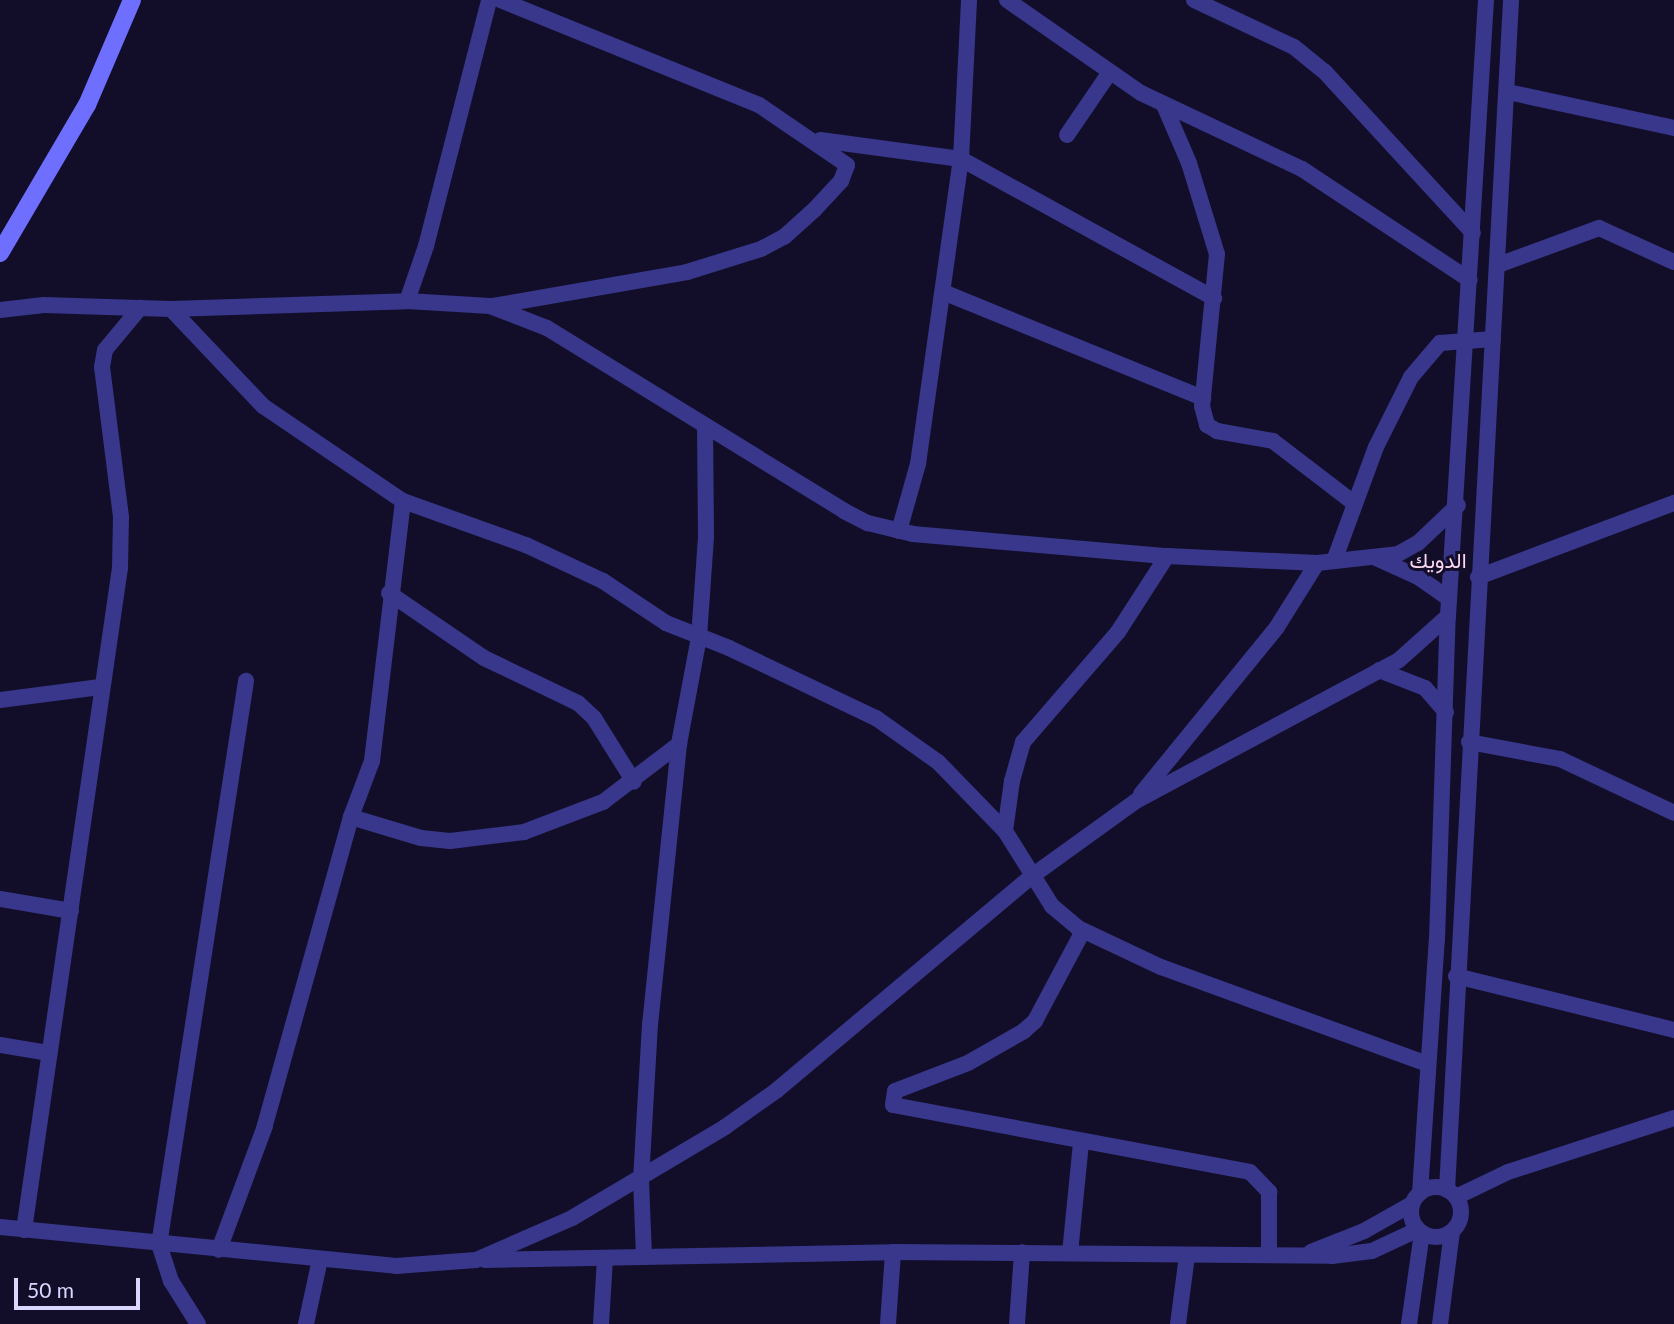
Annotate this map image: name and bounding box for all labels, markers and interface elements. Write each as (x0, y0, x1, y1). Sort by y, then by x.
district label: الدويك (1409, 547, 1467, 573)
scale bar (18, 1264, 144, 1308)
text: 50 m (27, 1277, 74, 1302)

